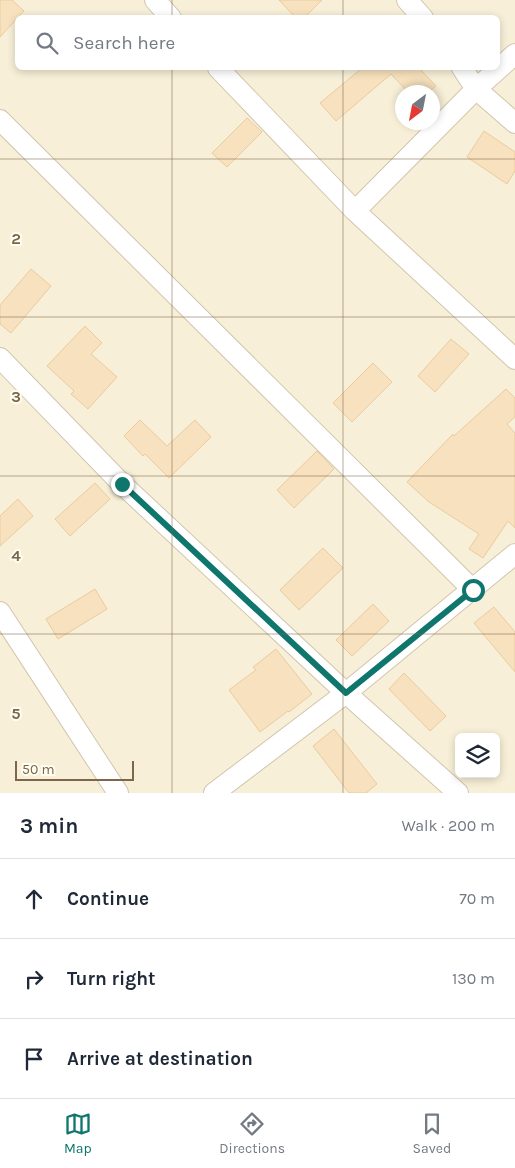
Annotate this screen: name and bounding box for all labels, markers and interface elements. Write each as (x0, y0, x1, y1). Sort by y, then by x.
search box (15, 15, 500, 70)
icon: search (33, 29, 61, 57)
text: Search here (73, 32, 175, 54)
north arrow (395, 85, 440, 130)
text: 2 (11, 229, 21, 248)
text: 3 (11, 387, 21, 406)
route end (111, 473, 134, 496)
text: 4 (11, 546, 21, 565)
route start (462, 579, 485, 602)
text: 5 (11, 704, 21, 723)
map controls (455, 733, 500, 778)
button: layers (455, 733, 500, 778)
scale bar (15, 758, 134, 781)
text: 50 m (22, 761, 55, 778)
text: 3 min (20, 814, 78, 838)
text: Walk · 200 m (401, 816, 495, 835)
icon: ahead (20, 885, 48, 913)
text: Continue (67, 888, 149, 910)
text: 70 m (459, 889, 495, 908)
icon: right (20, 965, 48, 993)
text: Turn right (67, 968, 156, 990)
text: 130 m (452, 969, 495, 988)
icon: arrive (20, 1045, 48, 1073)
text: Arrive at destination (67, 1048, 253, 1070)
tab: Map (64, 1110, 92, 1157)
tab: Directions (219, 1110, 285, 1157)
tab: Saved (413, 1110, 451, 1157)

